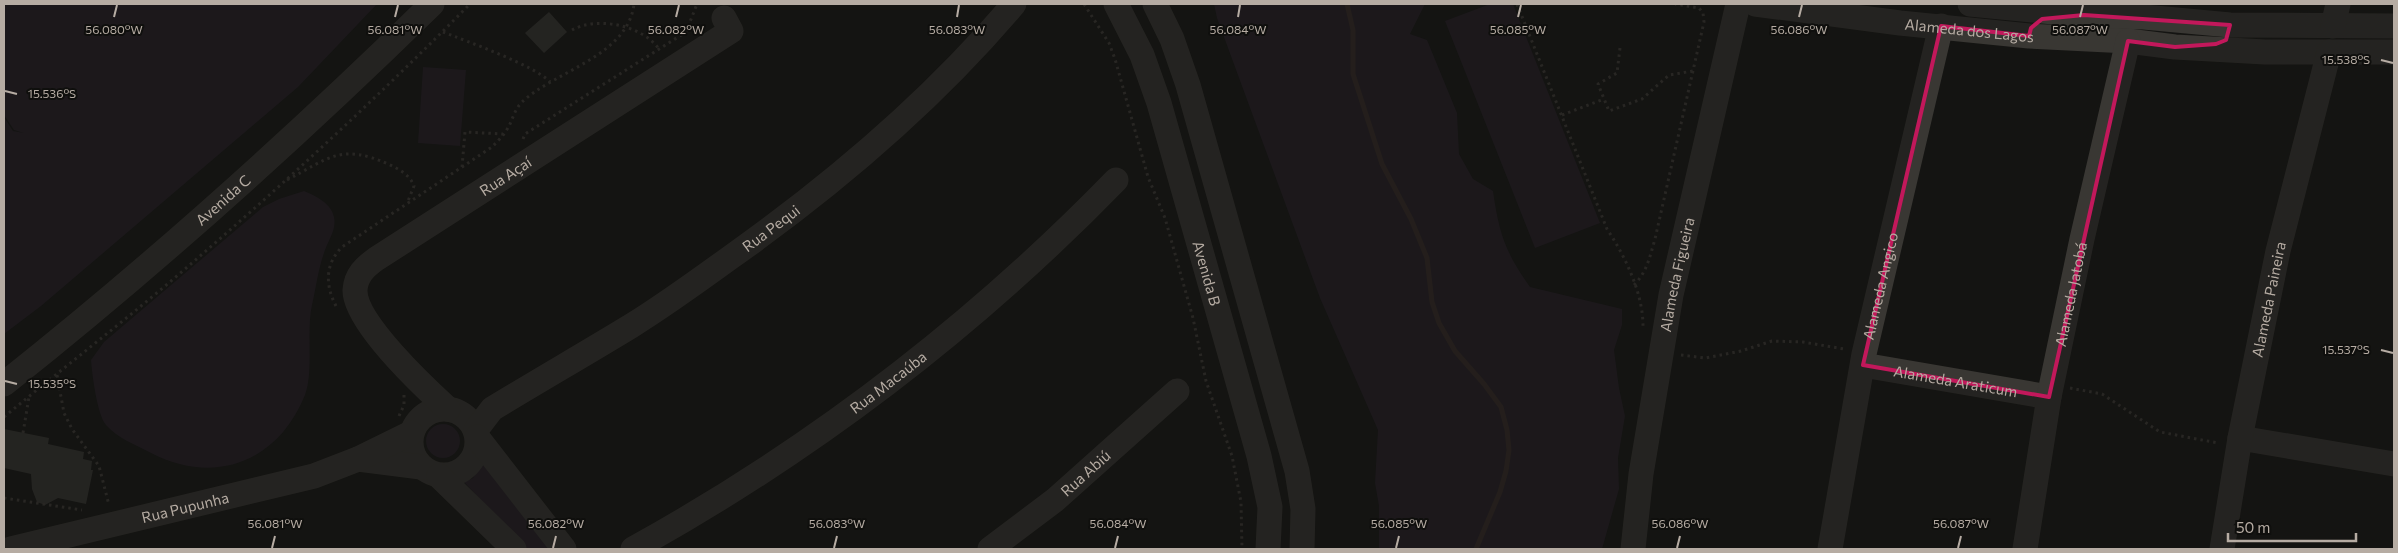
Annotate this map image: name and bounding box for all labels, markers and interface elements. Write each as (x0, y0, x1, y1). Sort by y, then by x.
street label: Alameda dos Lagos (1904, 15, 2035, 45)
text: 56.080°W (85, 22, 143, 36)
text: 56.081°W (368, 22, 422, 36)
text: 56.082°W (648, 22, 704, 36)
text: 56.083°W (929, 22, 985, 36)
text: 56.084°W (1210, 22, 1266, 36)
text: 56.085°W (1490, 22, 1546, 36)
text: 56.086°W (1771, 22, 1827, 36)
text: 56.087°W (2052, 22, 2108, 36)
text: 15.538°S (2322, 52, 2370, 66)
text: 15.536°S (28, 86, 76, 100)
street label: Rua Açaí (476, 152, 536, 199)
street label: Avenida C (192, 171, 254, 229)
street label: Rua Pequi (738, 201, 803, 255)
street label: Alameda Figueira (1656, 215, 1698, 333)
street label: Alameda Angico (1859, 230, 1901, 341)
street label: Avenida B (1189, 239, 1225, 308)
street label: Alameda Paineira (2248, 239, 2289, 359)
street label: Alameda Jatobá (2051, 240, 2090, 348)
text: 15.537°S (2322, 342, 2370, 356)
street label: Rua Macaúba (846, 347, 930, 417)
street label: Alameda Araticum (1892, 361, 2019, 400)
text: 15.535°S (28, 376, 76, 390)
street label: Rua Abiú (1057, 446, 1114, 500)
street label: Rua Pupunha (140, 488, 231, 526)
scale bar (2228, 510, 2356, 542)
text: 56.081°W (248, 516, 302, 530)
text: 56.082°W (528, 516, 584, 530)
text: 56.083°W (809, 516, 865, 530)
text: 56.084°W (1090, 516, 1146, 530)
text: 56.085°W (1371, 516, 1427, 530)
text: 56.086°W (1652, 516, 1708, 530)
text: 56.087°W (1933, 516, 1989, 530)
text: 50 m (2236, 518, 2270, 536)

